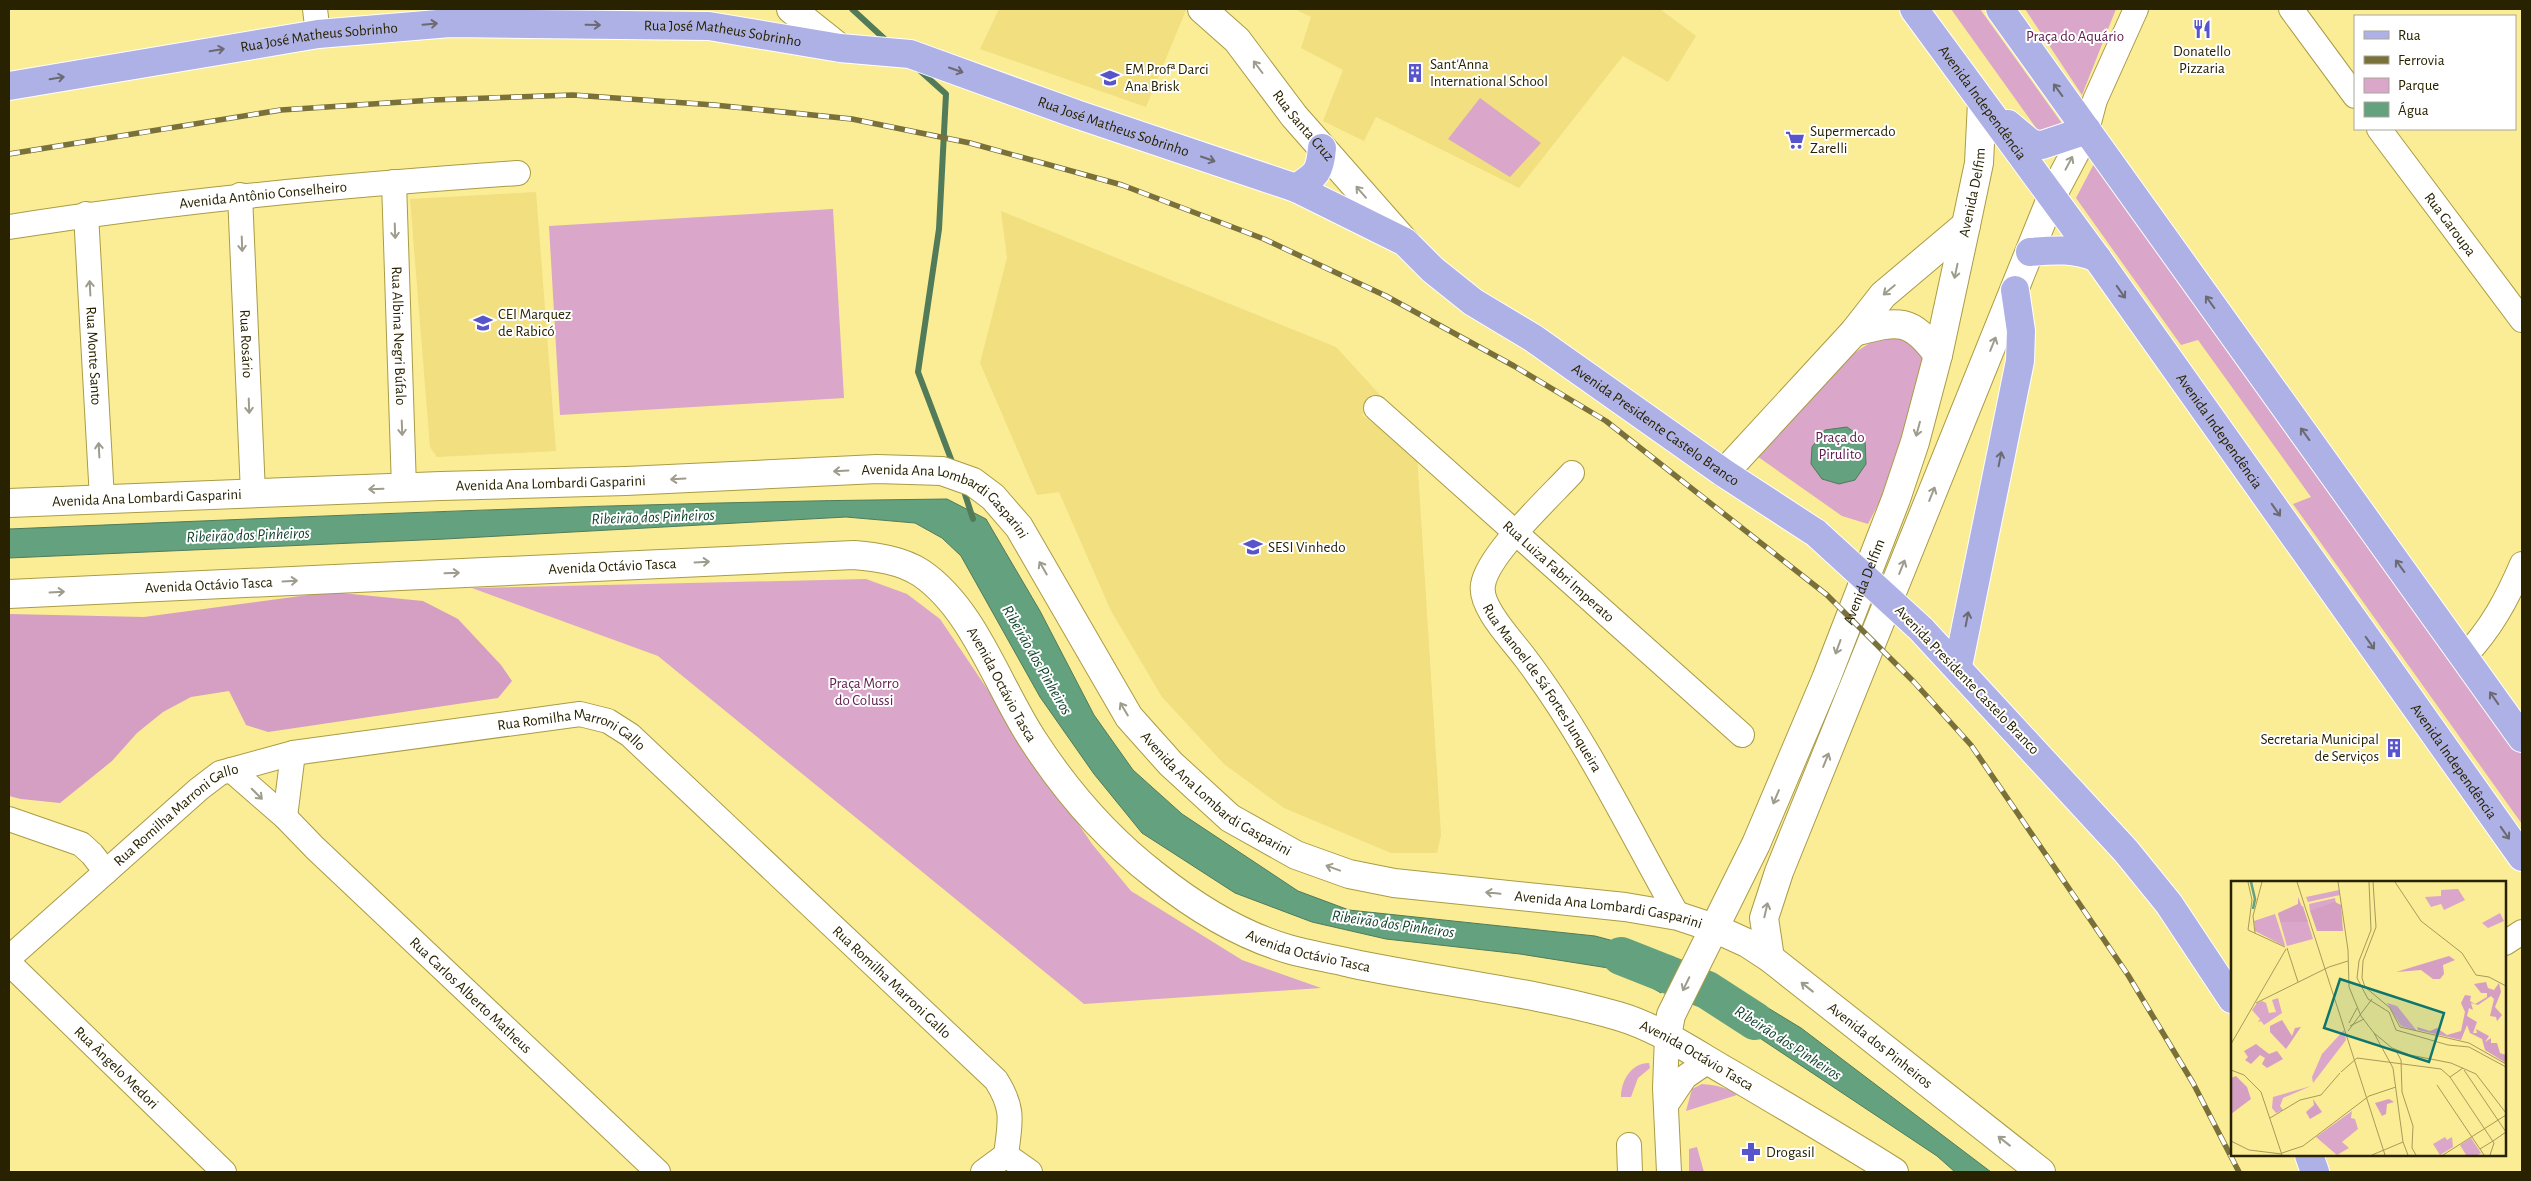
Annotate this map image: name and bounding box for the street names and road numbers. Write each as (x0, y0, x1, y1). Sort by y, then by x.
street label: Rua José Matheus Sobrinho (644, 18, 803, 49)
street label: Rua José Matheus Sobrinho (239, 20, 398, 54)
street label: Avenida Independência (1936, 43, 2029, 162)
street label: Rua Santa Cruz (1270, 87, 1337, 163)
street label: Rua José Matheus Sobrinho (1036, 93, 1191, 159)
street label: Avenida Delfim (1956, 147, 1987, 238)
street label: Avenida Antônio Conselheiro (178, 179, 347, 211)
street label: Rua Garoupa (2422, 190, 2479, 259)
street label: Rua Albina Negri Búfalo (389, 266, 409, 406)
street label: Rua Monte Santo (84, 306, 104, 406)
street label: Rua Rosário (238, 309, 255, 378)
street label: Avenida Presidente Castelo Branco (1569, 361, 1742, 488)
street label: Avenida Independência (2174, 370, 2266, 491)
street label: Avenida Ana Lombardi Gasparini (861, 461, 1031, 541)
street label: Avenida Ana Lombardi Gasparini (455, 473, 646, 493)
street label: Avenida Ana Lombardi Gasparini (52, 486, 242, 509)
street label: Rua Luiza Fabri Imperato (1500, 518, 1617, 625)
street label: Avenida Delfim (1840, 537, 1887, 627)
street label: Avenida Octávio Tasca (548, 556, 677, 577)
street label: Avenida Octávio Tasca (144, 574, 273, 595)
street label: Rua Manoel de Sá Fortes Junqueira (1480, 601, 1605, 775)
street label: Avenida Presidente Castelo Branco (1892, 603, 2042, 757)
street label: Avenida Octávio Tasca (964, 624, 1040, 744)
street label: Avenida Independência (2408, 701, 2500, 822)
street label: Rua Romilha Marroni Gallo (496, 706, 648, 753)
street label: Avenida Ana Lombardi Gasparini (1138, 729, 1294, 858)
street label: Rua Romilha Marroni Gallo (111, 761, 240, 869)
street label: Avenida Ana Lombardi Gasparini (1514, 888, 1704, 931)
street label: Rua Romilha Marroni Gallo (830, 923, 954, 1041)
street label: Avenida Octávio Tasca (1244, 927, 1372, 975)
street label: Rua Carlos Alberto Matheus (407, 934, 535, 1056)
street label: Avenida dos Pinheiros (1825, 999, 1935, 1091)
street label: Avenida Octávio Tasca (1638, 1017, 1756, 1093)
street label: Rua Ângelo Medori (71, 1023, 162, 1112)

